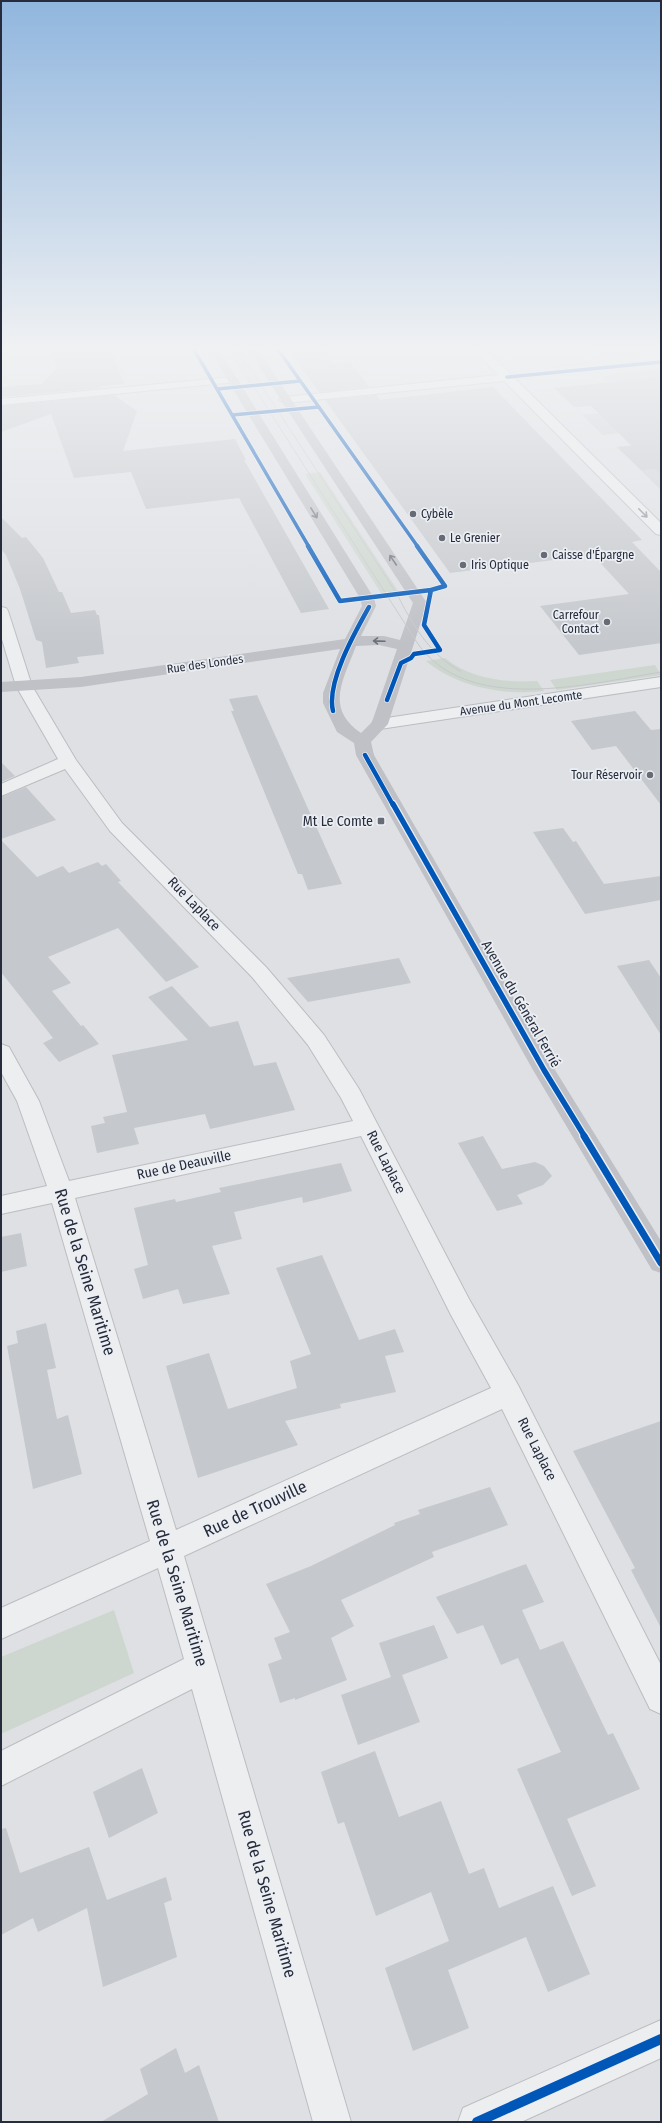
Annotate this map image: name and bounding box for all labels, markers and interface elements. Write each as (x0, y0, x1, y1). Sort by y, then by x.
one-way arrow (310, 507, 318, 519)
place label: Cybèle (421, 507, 453, 521)
one-way arrow (638, 508, 648, 518)
marker: Cybèle (408, 509, 418, 519)
place label: Le Grenier (450, 531, 501, 545)
marker: Le Grenier (437, 533, 447, 543)
place label: Caisse d'Épargne (552, 547, 634, 562)
marker: Caisse d'Épargne (539, 550, 549, 560)
one-way arrow (388, 554, 397, 565)
place label: Iris Optique (471, 558, 529, 572)
marker: Iris Optique (458, 560, 468, 570)
place label: Carrefour Contact (553, 608, 600, 636)
marker: Carrefour Contact (602, 617, 612, 627)
one-way arrow (373, 637, 386, 644)
street label: Rue des Londes (166, 652, 244, 676)
street label: Avenue du Mont Lecomte (459, 687, 583, 719)
place label: Tour Réservoir (571, 768, 643, 782)
marker: Tour Réservoir (645, 770, 655, 780)
place label: Mt Le Comte (303, 813, 373, 830)
marker: Mt Le Comte (376, 816, 386, 826)
street label: Rue Laplace (164, 873, 224, 935)
street label: Avenue du Général Ferrié (478, 938, 564, 1071)
street label: Rue Laplace (363, 1128, 409, 1197)
street label: Rue de Deauville (135, 1147, 233, 1183)
street label: Rue de la Seine Maritime (50, 1186, 120, 1358)
street label: Rue Laplace (514, 1415, 560, 1484)
street label: Rue de Trouville (200, 1476, 310, 1542)
street label: Rue de la Seine Maritime (142, 1497, 212, 1669)
street label: Rue de la Seine Maritime (233, 1808, 301, 1980)

